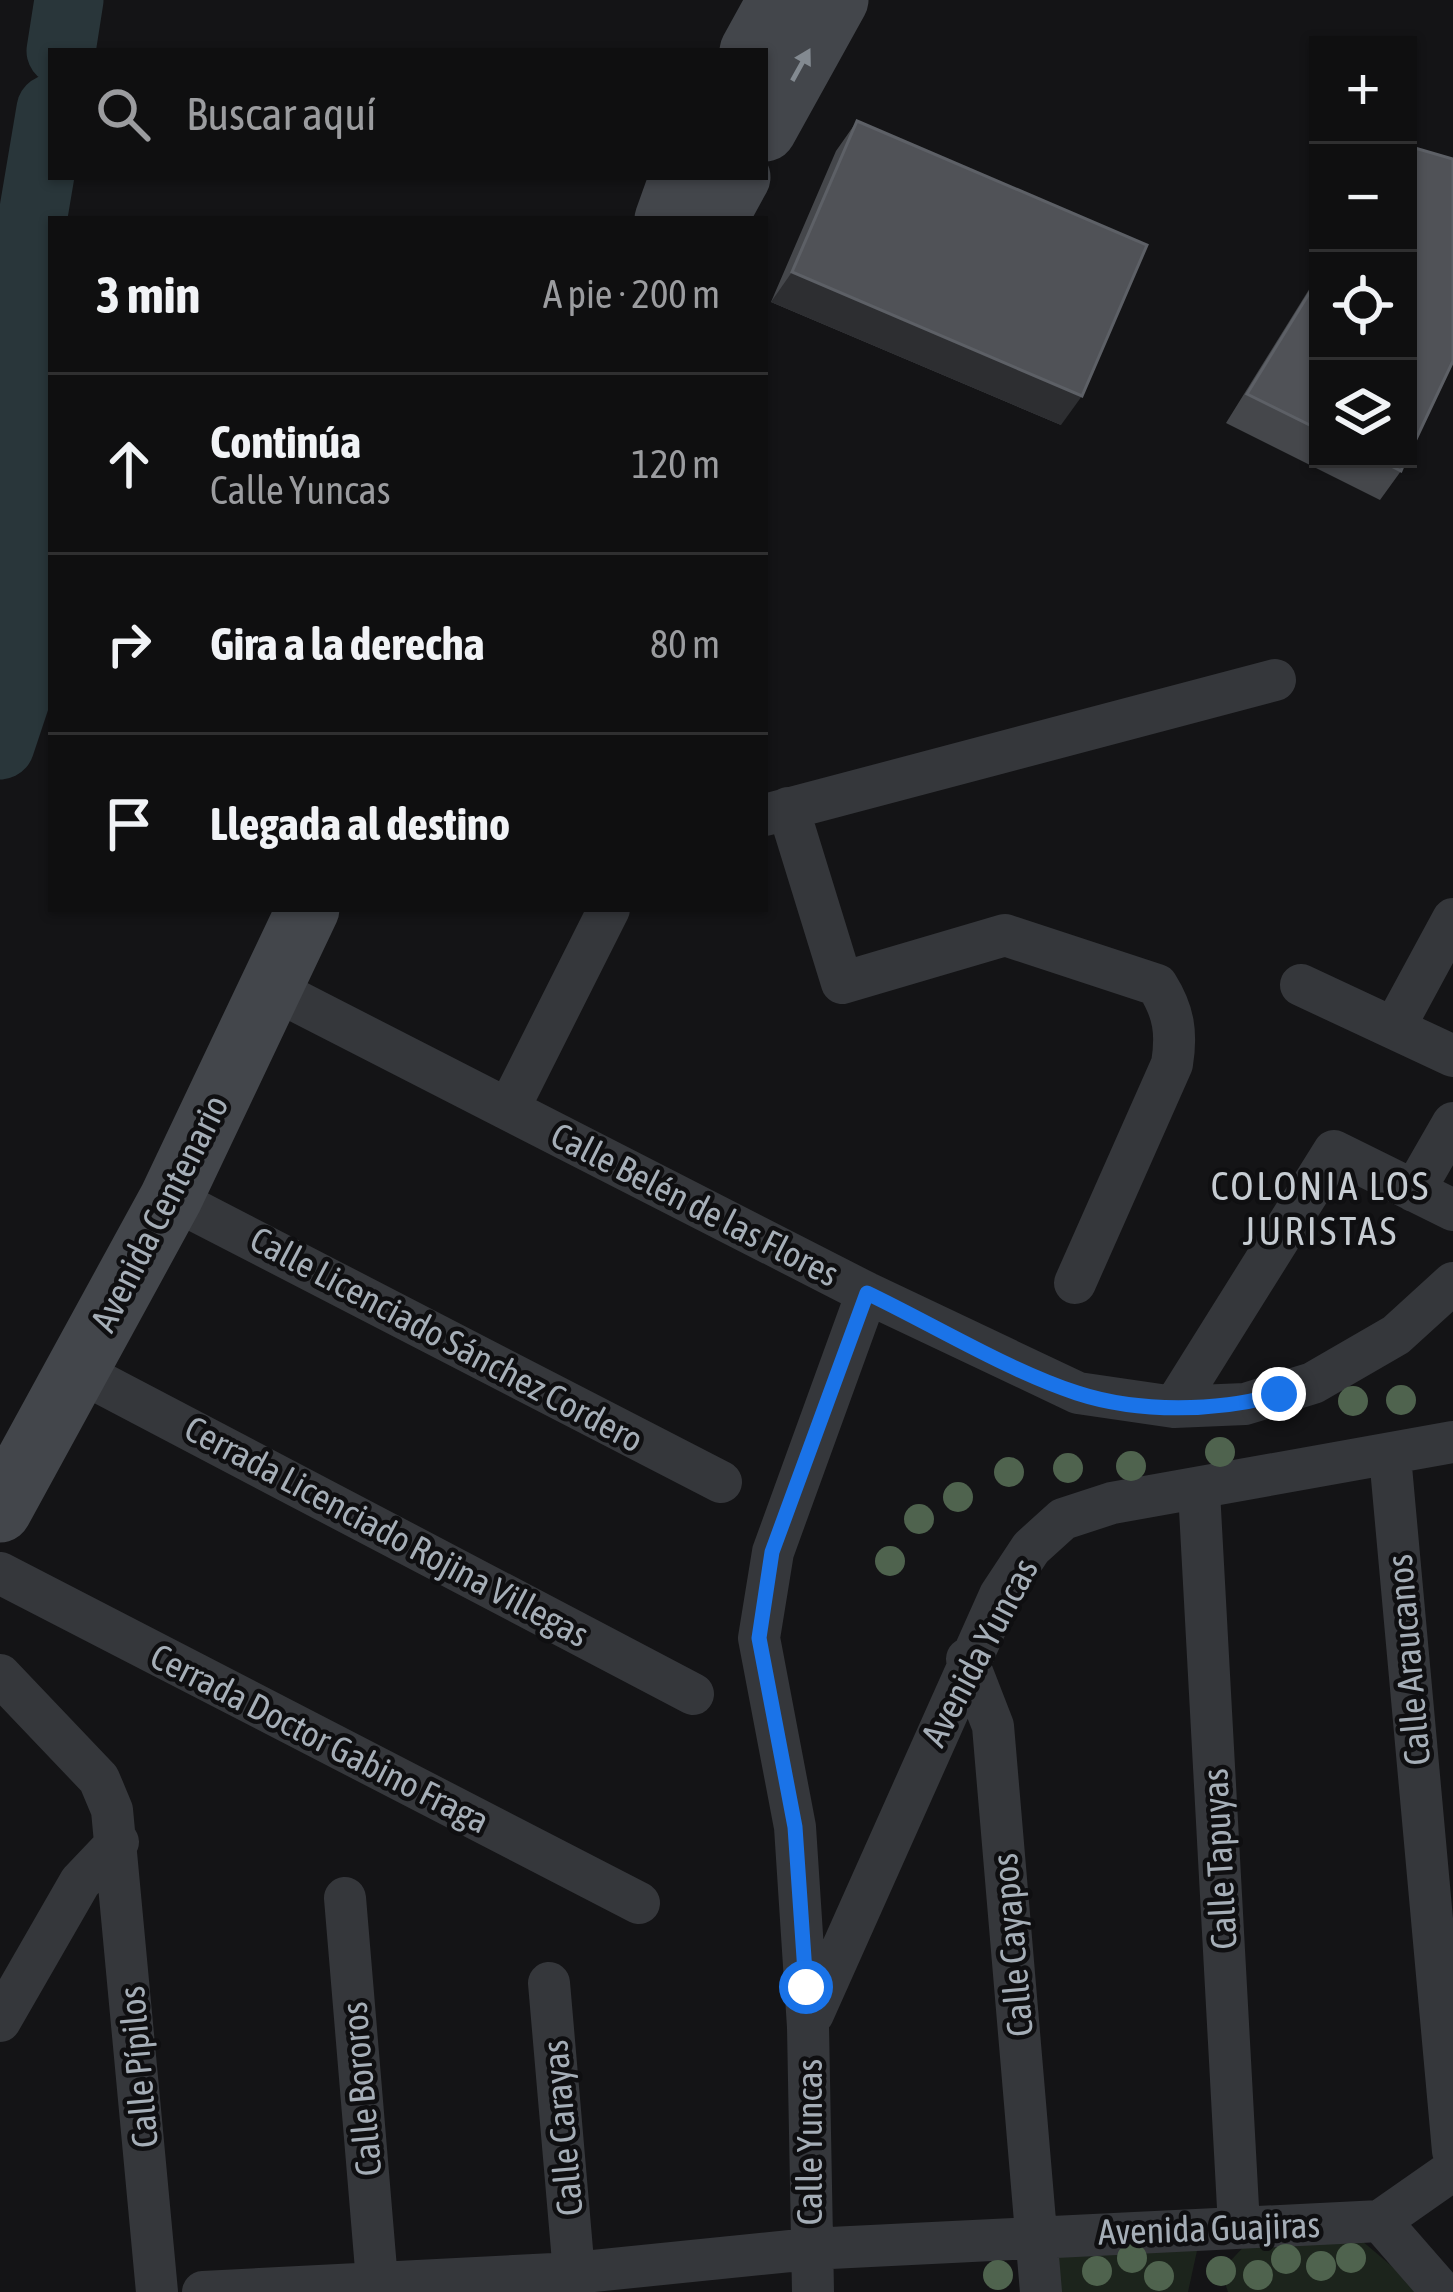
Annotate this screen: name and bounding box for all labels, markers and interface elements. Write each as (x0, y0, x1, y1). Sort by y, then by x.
map controls (1309, 36, 1417, 468)
button: + (1309, 36, 1417, 144)
search box (48, 48, 768, 180)
one-way arrow (790, 48, 811, 83)
icon: search (90, 81, 156, 147)
text: Buscar aquí (186, 88, 376, 140)
button: − (1309, 144, 1417, 252)
button: locate (1309, 252, 1417, 360)
text: 3 min (96, 265, 200, 324)
text: A pie · 200 m (543, 272, 720, 316)
button: layers (1309, 360, 1417, 468)
text: Continúa (210, 416, 361, 468)
icon: ahead (96, 431, 162, 497)
text: 120 m (632, 442, 720, 486)
text: Calle Yuncas (210, 468, 390, 512)
icon: right (96, 611, 162, 677)
text: Gira a la derecha (210, 618, 484, 670)
text: 80 m (650, 622, 720, 666)
icon: arrive (96, 791, 162, 857)
text: Llegada al destino (210, 798, 510, 850)
street label: Avenida Centenario (81, 1088, 237, 1338)
street label: Calle Belén de las Flores (544, 1113, 846, 1295)
district label: COLONIA LOS JURISTAS (1211, 1164, 1431, 1253)
street label: Calle Licenciado Sánchez Cordero (244, 1218, 650, 1460)
route end (1252, 1367, 1306, 1421)
street label: Cerrada Licenciado Rojina Villegas (178, 1407, 596, 1655)
street label: Avenida Yuncas (912, 1551, 1046, 1753)
street label: Calle Araucanos (1378, 1553, 1438, 1767)
street label: Cerrada Doctor Gabino Fraga (144, 1634, 496, 1842)
street label: Calle Tapuyas (1193, 1767, 1245, 1951)
street label: Calle Cayapos (983, 1852, 1041, 2038)
route start (779, 1960, 833, 2014)
street label: Calle Pípilos (110, 1984, 166, 2150)
street label: Calle Bororos (332, 2000, 390, 2178)
street label: Calle Carayas (533, 2038, 591, 2218)
street label: Calle Yuncas (788, 2059, 830, 2225)
street label: Avenida Guajiras (1097, 2203, 1321, 2253)

